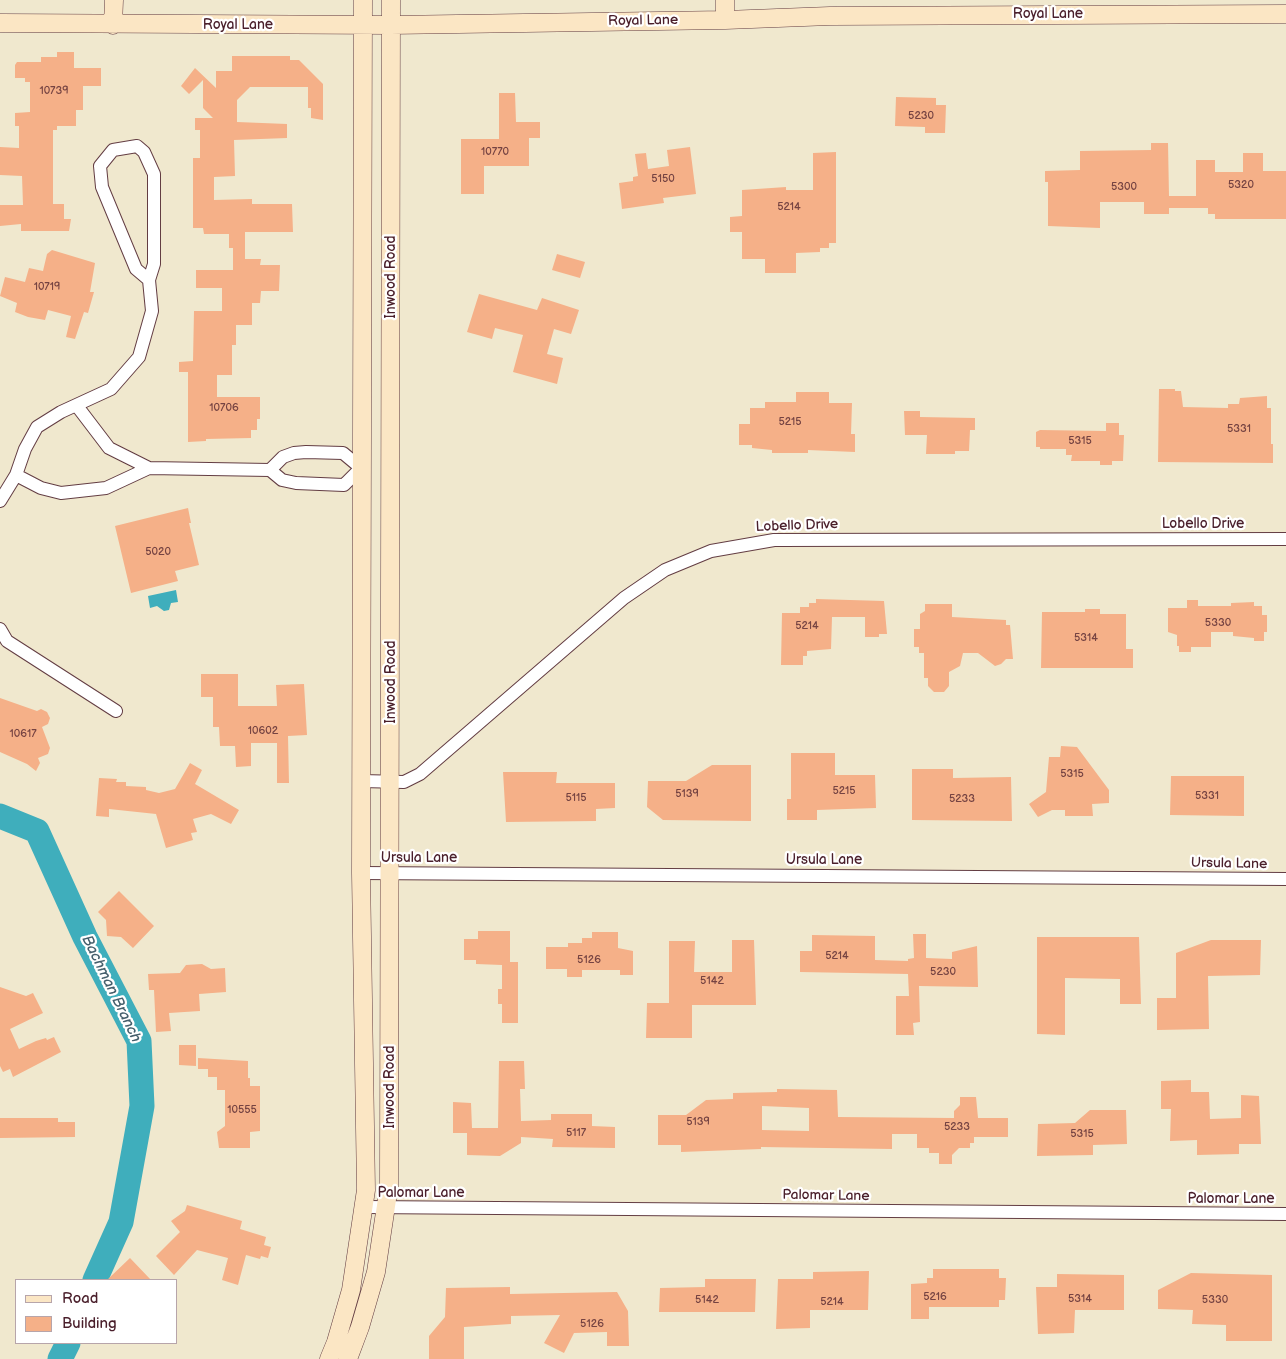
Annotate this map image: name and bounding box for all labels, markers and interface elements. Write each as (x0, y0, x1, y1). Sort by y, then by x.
street label: Royal Lane (1013, 6, 1083, 22)
street label: Royal Lane (608, 12, 678, 30)
street label: Royal Lane (203, 17, 273, 33)
house number: 10739 (39, 84, 69, 98)
house number: 5230 (908, 109, 934, 123)
house number: 10770 (481, 145, 509, 159)
house number: 5150 (651, 172, 675, 186)
house number: 5320 (1228, 178, 1254, 192)
house number: 5300 (1111, 180, 1137, 194)
house number: 5214 (777, 200, 801, 214)
street label: Inwood Road (383, 236, 399, 318)
house number: 10719 (34, 280, 60, 294)
house number: 10706 (209, 401, 239, 415)
house number: 5215 (778, 415, 802, 429)
house number: 5331 (1227, 422, 1251, 436)
house number: 5315 (1068, 434, 1092, 448)
street label: Lobello Drive (755, 516, 839, 536)
street label: Lobello Drive (1162, 516, 1244, 532)
house number: 5020 (145, 545, 171, 559)
house number: 5330 (1205, 616, 1231, 630)
house number: 5214 (795, 619, 819, 633)
house number: 5314 (1074, 631, 1098, 645)
street label: Inwood Road (383, 641, 399, 723)
house number: 10602 (248, 724, 278, 738)
house number: 10617 (9, 727, 37, 741)
house number: 5315 (1060, 767, 1084, 781)
house number: 5215 (832, 784, 856, 798)
house number: 5139 (675, 787, 699, 801)
house number: 5331 (1195, 789, 1219, 803)
house number: 5115 (565, 791, 587, 805)
house number: 5233 (949, 792, 975, 806)
street label: Ursula Lane (381, 850, 457, 866)
street label: Ursula Lane (786, 852, 862, 868)
street label: Ursula Lane (1191, 855, 1267, 873)
water label: Bachman Branch (77, 933, 145, 1045)
house number: 5214 (825, 949, 849, 963)
house number: 5126 (577, 953, 601, 967)
house number: 5230 (930, 965, 956, 979)
house number: 5142 (700, 974, 724, 988)
street label: Inwood Road (382, 1046, 398, 1128)
house number: 10555 (227, 1103, 257, 1117)
house number: 5139 (686, 1115, 710, 1129)
house number: 5233 (944, 1120, 970, 1134)
house number: 5117 (566, 1126, 586, 1140)
house number: 5315 (1070, 1127, 1094, 1141)
street label: Palomar Lane (377, 1185, 465, 1201)
street label: Palomar Lane (782, 1187, 870, 1205)
street label: Palomar Lane (1187, 1191, 1275, 1207)
legend (15, 1279, 178, 1344)
text: Road (62, 1289, 98, 1308)
house number: 5216 (923, 1290, 947, 1304)
house number: 5314 (1068, 1292, 1092, 1306)
house number: 5142 (695, 1293, 719, 1307)
house number: 5330 (1202, 1293, 1228, 1307)
house number: 5214 (820, 1295, 844, 1309)
text: Building (62, 1314, 117, 1333)
house number: 5126 (580, 1317, 604, 1331)

